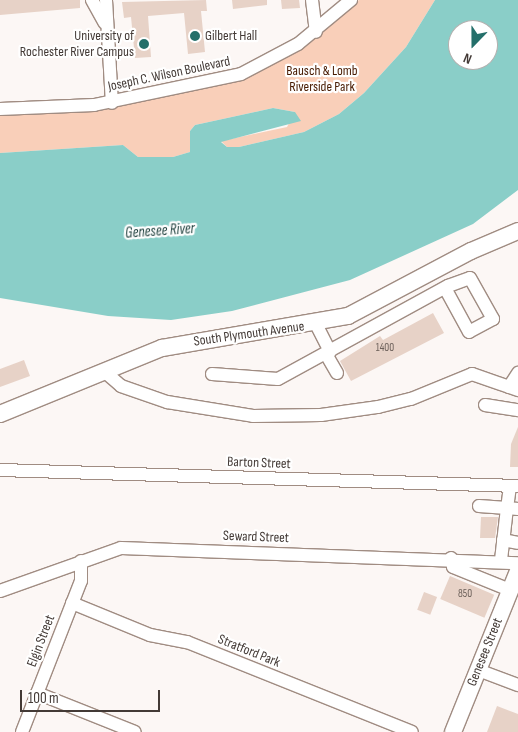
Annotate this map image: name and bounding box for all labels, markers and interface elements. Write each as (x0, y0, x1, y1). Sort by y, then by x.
north arrow (448, 20, 498, 70)
place label: University of Rochester River Campus (20, 28, 134, 60)
place label: Gilbert Hall (205, 28, 257, 44)
marker: Gilbert Hall (189, 30, 201, 42)
marker: University of Rochester River Campus (138, 38, 150, 50)
text: N (461, 49, 474, 68)
street label: Joseph C. Wilson Boulevard (106, 53, 232, 95)
park label: Bausch & Lomb Riverside Park (286, 63, 358, 95)
water label: Genesee River (125, 220, 195, 242)
street label: South Plymouth Avenue (193, 318, 305, 350)
house number: 1400 (376, 341, 394, 355)
street label: Barton Street (227, 453, 291, 473)
street label: Seward Street (223, 527, 289, 547)
house number: 850 (458, 587, 472, 601)
street label: Elgin Street (23, 613, 59, 669)
street label: Genesee Street (464, 615, 506, 689)
street label: Stratford Park (215, 631, 283, 671)
scale bar (22, 680, 162, 712)
text: 100 m (28, 689, 59, 708)

